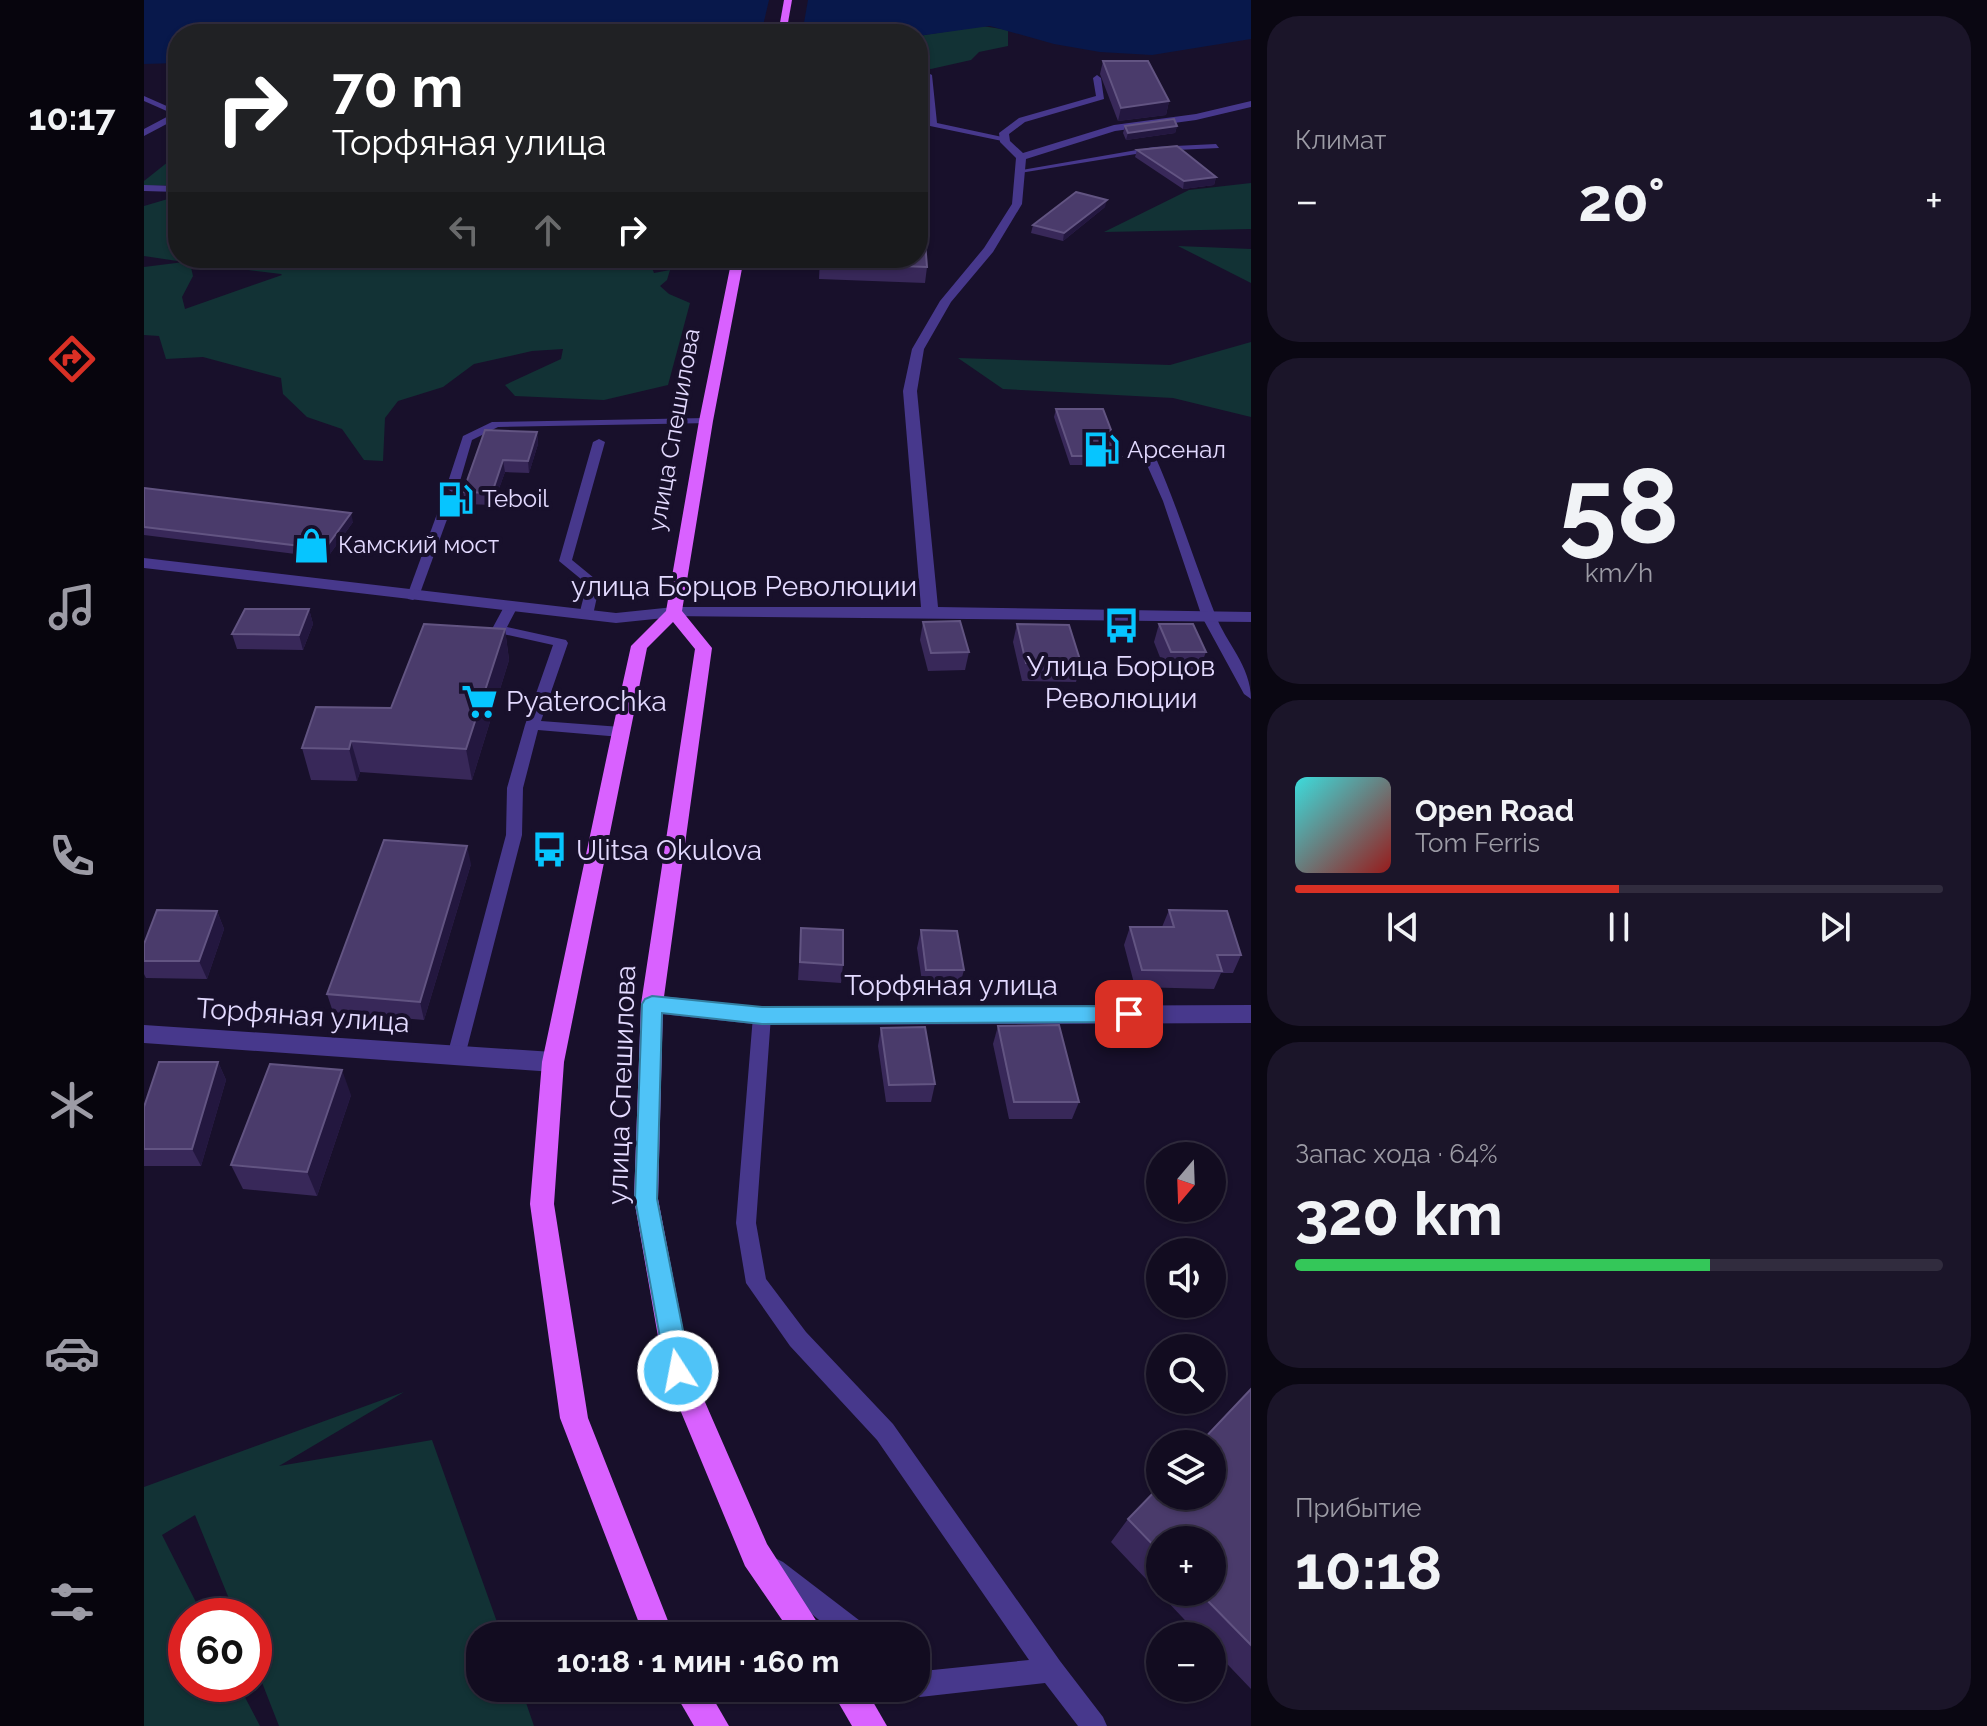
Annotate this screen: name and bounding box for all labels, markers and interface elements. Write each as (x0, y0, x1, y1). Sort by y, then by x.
text: 70 m (332, 54, 463, 120)
icon: right (200, 56, 304, 160)
text: 10:17 (29, 96, 115, 138)
text: Торфяная улица (332, 121, 607, 163)
text: Климат (1295, 125, 1386, 155)
text: 20° (1578, 165, 1665, 235)
text: − (1295, 175, 1319, 226)
text: + (1925, 175, 1943, 226)
icon: left (442, 208, 486, 252)
icon: ahead (526, 208, 570, 252)
icon: right (610, 208, 654, 252)
street label: улица Спешилова (641, 326, 706, 534)
icon: directions (44, 331, 100, 387)
fuel station icon: Арсенал (1082, 431, 1120, 469)
place label: Арсенал (1127, 435, 1226, 464)
text: 58 (1559, 445, 1679, 567)
fuel station icon: Teboil (437, 480, 475, 518)
place label: Teboil (482, 484, 549, 513)
shop icon: Камский мост (293, 526, 331, 564)
place label: Камский мост (338, 530, 500, 559)
text: km/h (1585, 558, 1653, 588)
street label: улица Борцов Революции (571, 570, 917, 603)
icon: music (44, 579, 100, 635)
bus stop icon: Улица Борцов Революции (1102, 607, 1140, 645)
place label: Улица Борцов Революции (1027, 650, 1215, 715)
supermarket icon: Pyaterochka (461, 682, 499, 720)
place label: Pyaterochka (506, 685, 667, 718)
text: Open Road (1415, 793, 1574, 828)
icon: phone (44, 828, 100, 884)
text: Tom Ferris (1415, 828, 1540, 858)
bus stop icon: Ulitsa Okulova (531, 831, 569, 869)
place label: Ulitsa Okulova (576, 834, 762, 867)
icon: previous (1381, 905, 1425, 949)
icon: pause (1597, 905, 1641, 949)
icon: next (1813, 905, 1857, 949)
street label: улица Спешилова (601, 965, 642, 1205)
street label: Торфяная улица (844, 969, 1058, 1002)
pin (1095, 980, 1163, 1048)
street label: Торфяная улица (195, 992, 411, 1039)
icon: arrive (1107, 992, 1151, 1036)
icon: climate (44, 1077, 100, 1133)
text: Запас хода · 64% (1295, 1139, 1498, 1169)
north arrow (1146, 1142, 1226, 1222)
map controls (1146, 1142, 1226, 1702)
text: 320 km (1295, 1179, 1503, 1249)
button: sound (1146, 1238, 1226, 1318)
icon: car (44, 1325, 100, 1381)
position arrow (636, 1329, 720, 1413)
button: search (1146, 1334, 1226, 1414)
button: layers (1146, 1430, 1226, 1510)
text: Прибытие (1295, 1493, 1422, 1523)
button: + (1146, 1526, 1226, 1606)
text: 10:18 (1295, 1533, 1442, 1603)
icon: filters (44, 1574, 100, 1630)
speed limit sign: 60 (168, 1598, 272, 1702)
button: − (1146, 1622, 1226, 1702)
text: 10:18 · 1 мин · 160 m (557, 1644, 839, 1679)

